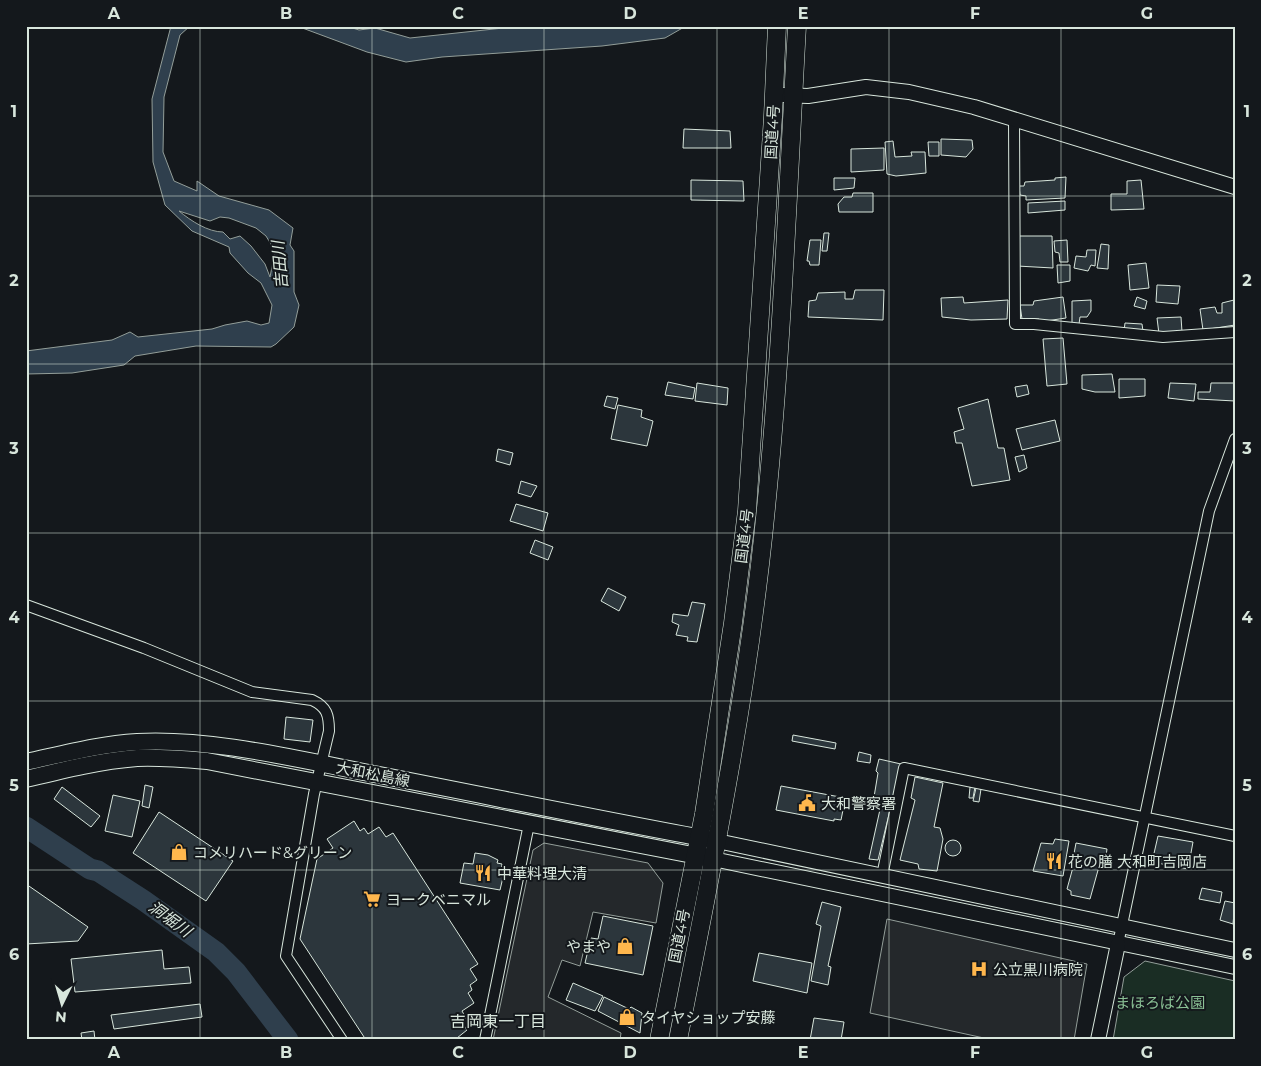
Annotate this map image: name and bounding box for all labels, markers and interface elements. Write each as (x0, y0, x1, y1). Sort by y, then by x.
text: A (107, 4, 121, 23)
text: B (280, 4, 292, 23)
text: C (452, 4, 464, 23)
text: D (623, 4, 637, 23)
text: E (798, 4, 808, 23)
text: F (970, 4, 980, 23)
text: G (1141, 4, 1153, 23)
text: 1 (11, 102, 17, 121)
text: 1 (1244, 102, 1250, 121)
street label: 国道4号 (761, 104, 783, 160)
water label: 吉田川 (268, 238, 292, 290)
text: 2 (9, 271, 19, 290)
text: 2 (1242, 271, 1252, 290)
text: 3 (8, 439, 19, 458)
text: 3 (1241, 439, 1252, 458)
street label: 国道4号 (731, 508, 757, 564)
text: 4 (8, 608, 20, 627)
text: 4 (1241, 608, 1253, 627)
street label: 大和松島線 (334, 758, 412, 790)
text: 5 (9, 776, 19, 795)
text: 5 (1242, 776, 1252, 795)
public building icon: 大和警察署 (797, 793, 817, 813)
place label: 大和警察署 (821, 794, 896, 813)
shop icon: コメリハード&グリーン (169, 842, 189, 862)
place label: コメリハード&グリーン (193, 843, 352, 862)
restaurant icon: 花の膳 大和町吉岡店 (1044, 851, 1064, 871)
place label: 花の膳 大和町吉岡店 (1068, 852, 1207, 871)
restaurant icon: 中華料理大清 (473, 863, 493, 883)
place label: 中華料理大清 (497, 864, 587, 883)
supermarket icon: ヨークベニマル (362, 889, 382, 909)
place label: ヨークベニマル (386, 890, 491, 909)
water label: 洞堀川 (145, 897, 197, 942)
street label: 国道4号 (664, 907, 694, 965)
shop icon: やまや (615, 936, 635, 956)
place label: やまや (566, 937, 611, 956)
text: 6 (9, 945, 19, 964)
text: 6 (1242, 945, 1252, 964)
hospital icon: 公立黒川病院 (969, 959, 989, 979)
place label: 公立黒川病院 (993, 960, 1083, 979)
north arrow (38, 978, 88, 1028)
park label: まほろば公園 (1115, 993, 1205, 1012)
text: N (54, 1007, 67, 1026)
shop icon: タイヤショップ安藤 (617, 1007, 637, 1027)
place label: タイヤショップ安藤 (641, 1008, 776, 1027)
district label: 吉岡東一丁目 (450, 1012, 546, 1031)
text: A (107, 1043, 121, 1062)
text: B (280, 1043, 292, 1062)
text: C (452, 1043, 464, 1062)
text: D (623, 1043, 637, 1062)
text: E (798, 1043, 808, 1062)
text: F (970, 1043, 980, 1062)
text: G (1141, 1043, 1153, 1062)

